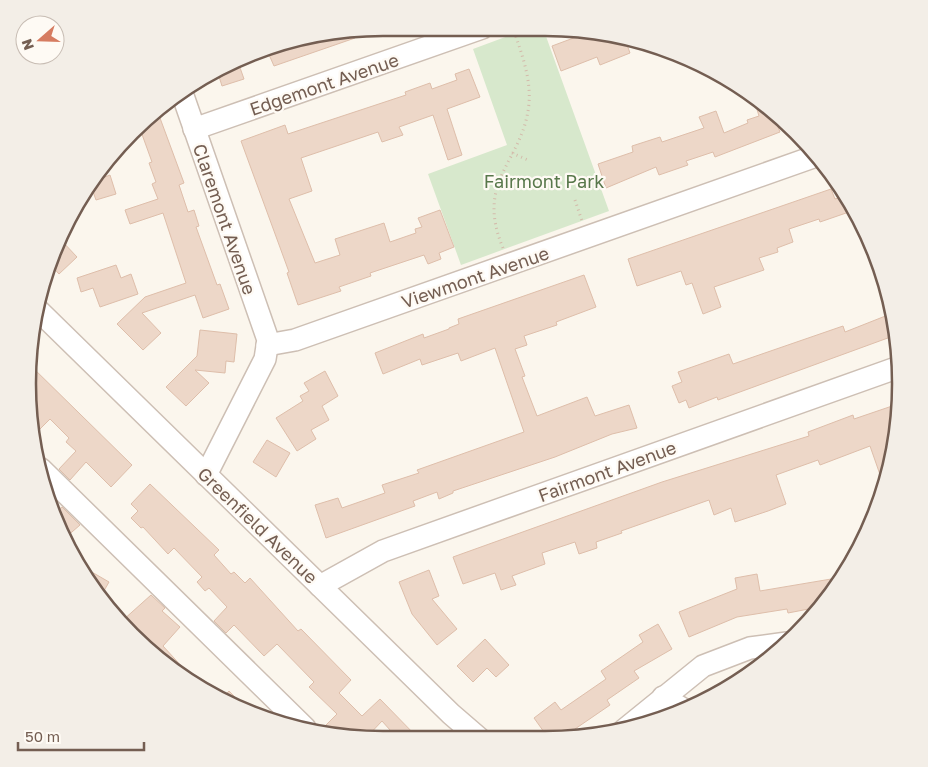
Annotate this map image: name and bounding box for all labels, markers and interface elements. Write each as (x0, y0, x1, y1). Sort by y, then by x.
north arrow (15, 15, 65, 65)
text: N (18, 37, 37, 53)
street label: Edgemont Avenue (247, 48, 401, 120)
street label: Claremont Avenue (189, 141, 261, 297)
park label: Fairmont Park (484, 170, 604, 192)
street label: Viewmont Avenue (398, 241, 552, 313)
street label: Fairmont Avenue (535, 436, 679, 506)
street label: Greenfield Avenue (194, 462, 322, 588)
scale bar (18, 720, 144, 752)
text: 50 m (25, 727, 60, 745)

